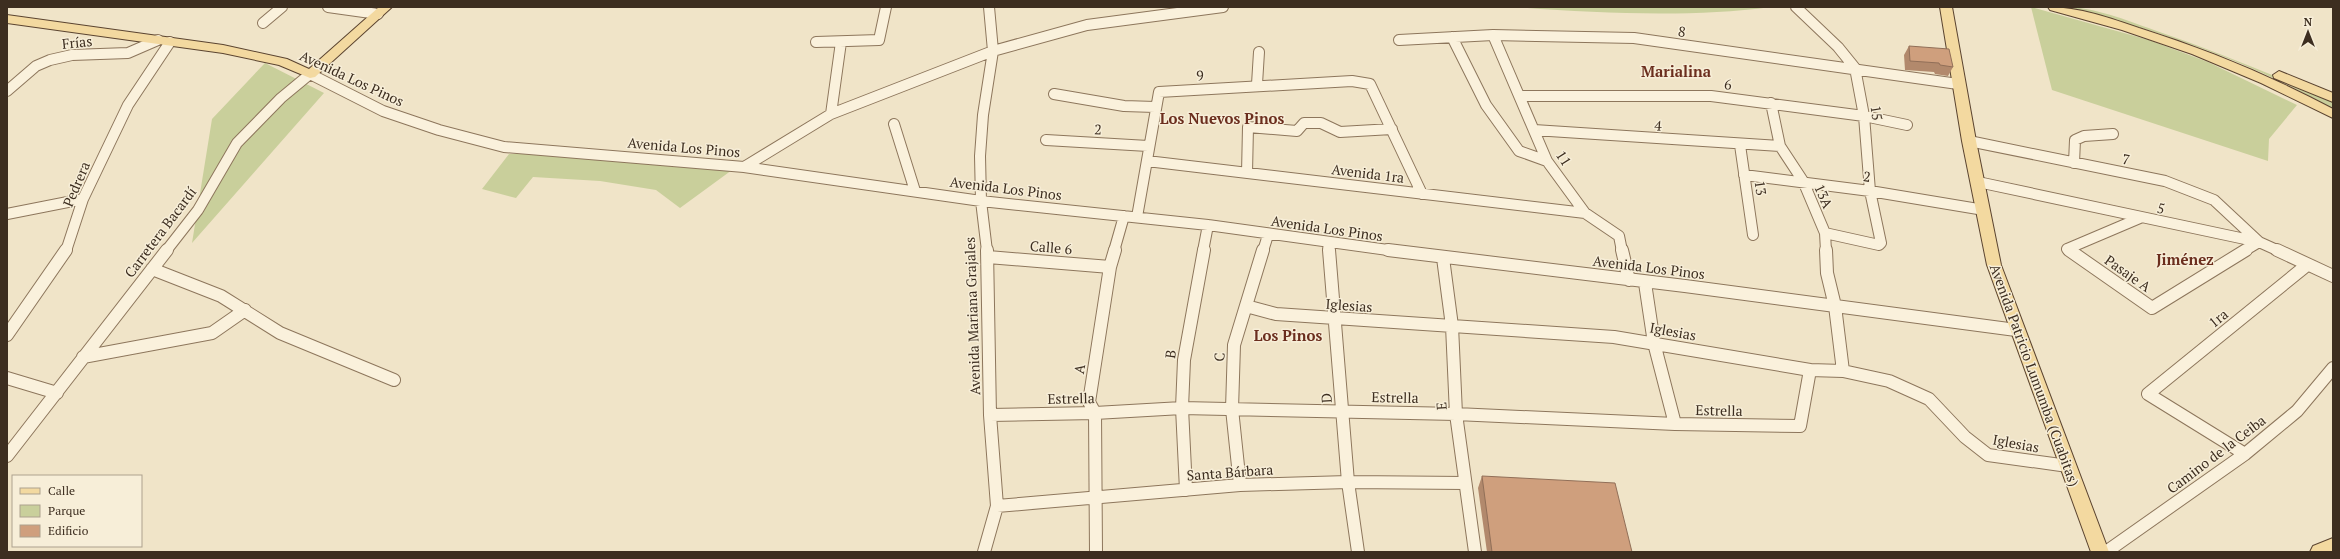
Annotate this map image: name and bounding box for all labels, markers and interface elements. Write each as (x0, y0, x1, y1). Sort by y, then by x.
north arrow (2288, 12, 2328, 52)
text: N (2304, 15, 2313, 29)
street label: 8 (1677, 21, 1687, 41)
street label: Frías (61, 31, 93, 53)
street label: Avenida Los Pinos (297, 46, 407, 110)
district label: Marialina (1641, 61, 1712, 81)
street label: 9 (1196, 65, 1204, 85)
street label: 6 (1723, 74, 1733, 94)
street label: 15 (1867, 104, 1887, 122)
district label: Los Nuevos Pinos (1160, 108, 1284, 128)
street label: 4 (1654, 115, 1663, 135)
street label: 2 (1094, 119, 1102, 139)
street label: Avenida Los Pinos (627, 133, 741, 161)
street label: 11 (1552, 147, 1576, 169)
street label: 7 (2120, 149, 2132, 169)
street label: Pedrera (58, 158, 94, 210)
street label: Avenida 1ra (1331, 159, 1405, 187)
street label: 2 (1862, 166, 1872, 186)
street label: Avenida Los Pinos (949, 172, 1063, 204)
street label: 13 (1750, 179, 1772, 197)
street label: 13A (1810, 181, 1838, 211)
street label: Carretera Bacardí (120, 182, 201, 281)
street label: 5 (2155, 198, 2167, 218)
street label: Avenida Los Pinos (1270, 211, 1384, 245)
street label: Calle 6 (1029, 236, 1073, 258)
street label: Avenida Mariana Grajales (960, 237, 984, 395)
district label: Jiménez (2156, 249, 2214, 269)
street label: Pasaje A (2101, 250, 2155, 296)
street label: Avenida Los Pinos (1592, 251, 1706, 283)
street label: Avenida Patricio Lumumba (Cuabitas) (1986, 261, 2084, 489)
street label: Iglesias (1325, 294, 1373, 316)
street label: 1ra (2204, 304, 2232, 332)
street label: Iglesias (1648, 318, 1698, 344)
district label: Los Pinos (1254, 325, 1322, 345)
street label: B (1160, 349, 1180, 359)
street label: C (1209, 352, 1229, 362)
street label: A (1069, 362, 1089, 375)
street label: Estrella (1371, 387, 1419, 407)
street label: Estrella (1047, 388, 1095, 408)
street label: D (1316, 392, 1336, 403)
street label: Estrella (1695, 400, 1743, 420)
street label: E (1431, 401, 1451, 411)
street label: Camino de la Ceiba (2163, 410, 2269, 498)
street label: Iglesias (1991, 430, 2041, 456)
street label: Santa Bárbara (1186, 459, 1274, 485)
legend (12, 475, 142, 547)
text: Calle (48, 483, 75, 498)
text: Parque (48, 503, 85, 518)
text: Edificio (48, 523, 89, 538)

